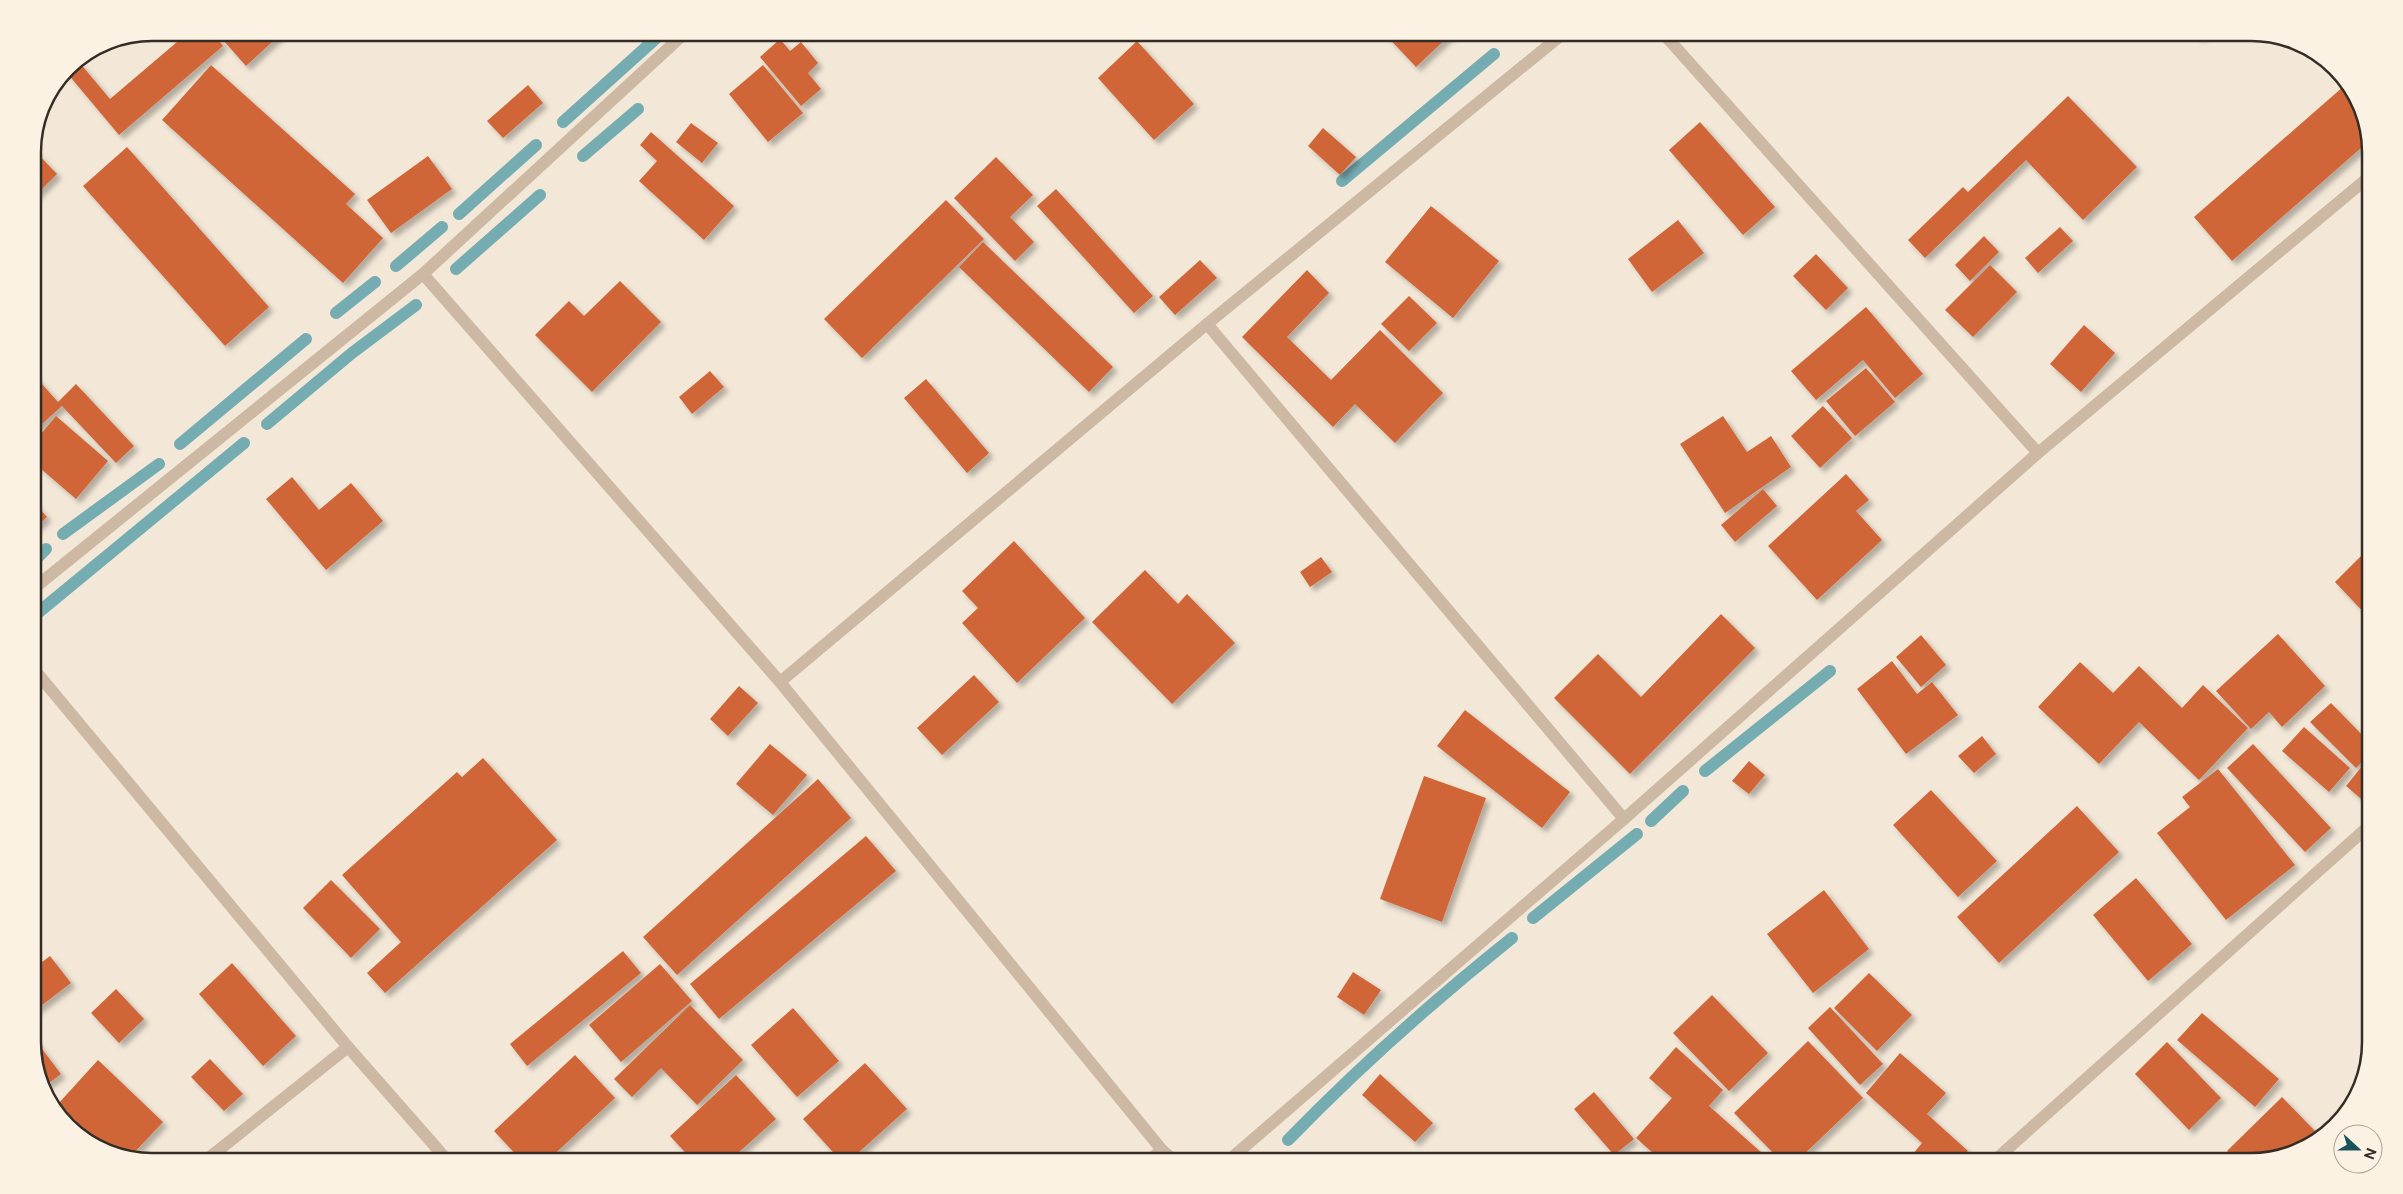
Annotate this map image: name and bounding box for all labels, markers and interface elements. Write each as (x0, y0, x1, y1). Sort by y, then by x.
north arrow (2333, 1124, 2383, 1174)
text: N (2361, 1146, 2380, 1162)

